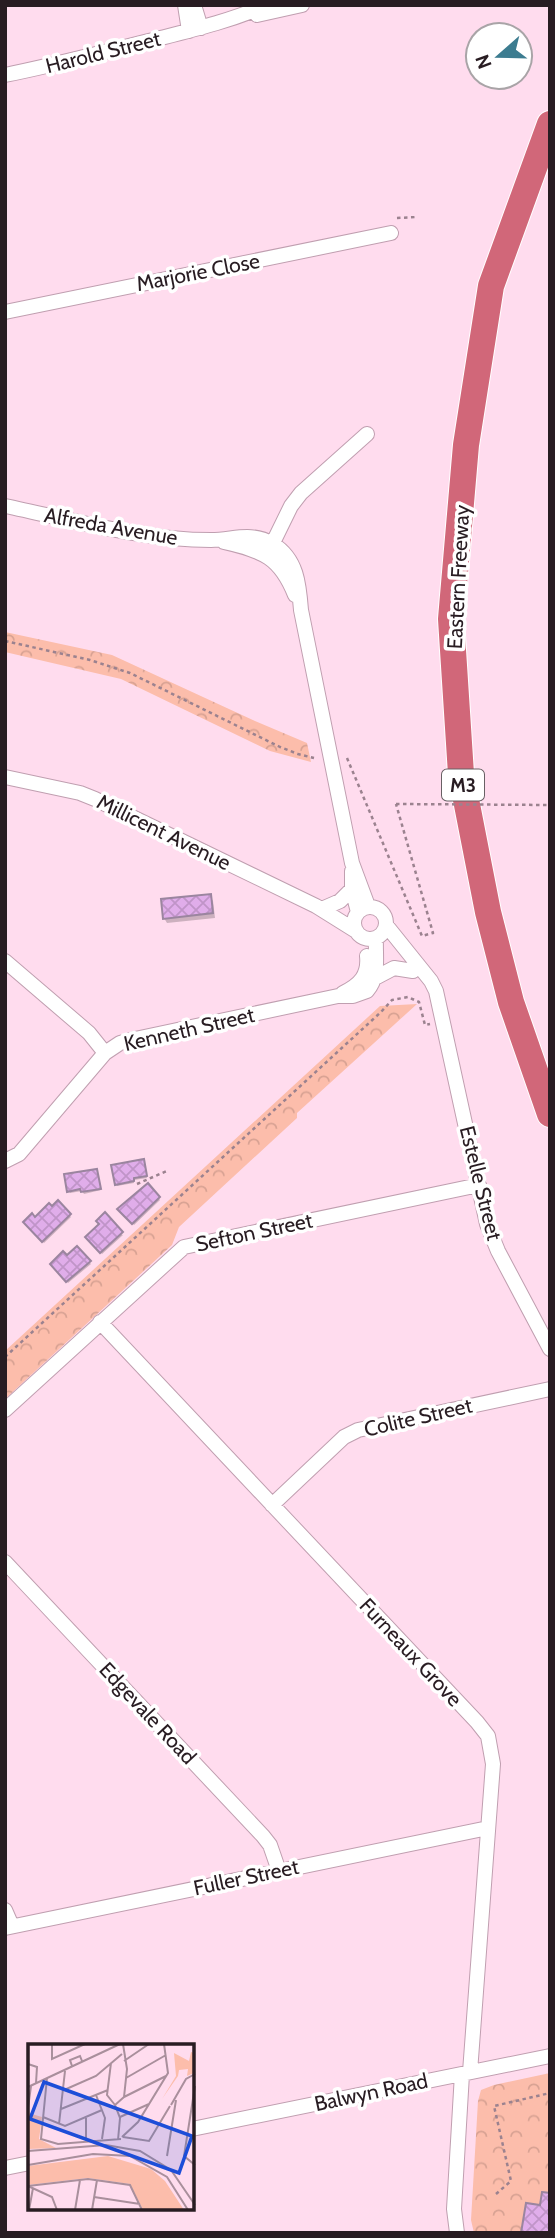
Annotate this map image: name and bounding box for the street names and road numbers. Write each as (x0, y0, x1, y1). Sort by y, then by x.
street label: Harold Street (43, 26, 163, 78)
street label: Marjorie Close (134, 248, 262, 297)
street label: Alfreda Avenue (42, 502, 180, 550)
street label: Eastern Freeway (442, 504, 474, 650)
road number: M3 (442, 770, 484, 800)
street label: Millicent Avenue (93, 789, 235, 875)
street label: Kenneth Street (121, 1002, 257, 1056)
street label: Estelle Street (455, 1123, 507, 1243)
street label: Sefton Street (193, 1207, 315, 1257)
street label: Colite Street (362, 1392, 474, 1442)
street label: Furneaux Grove (355, 1593, 468, 1711)
street label: Edgevale Road (94, 1657, 202, 1769)
street label: Fuller Street (191, 1854, 301, 1900)
street label: Balwyn Road (312, 2068, 430, 2116)

